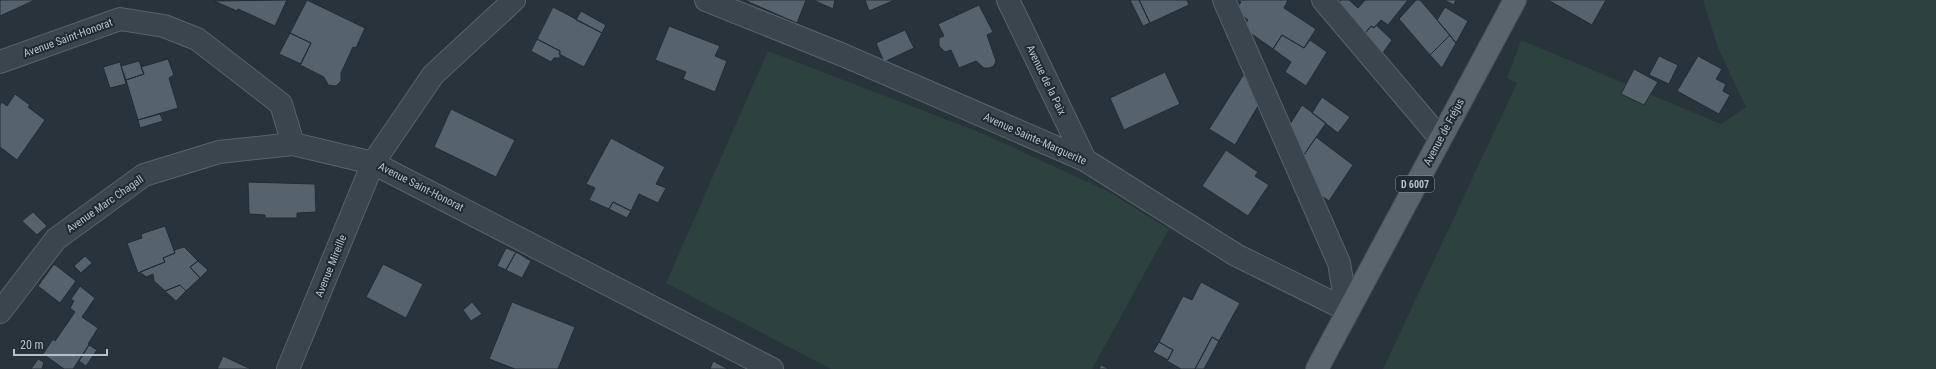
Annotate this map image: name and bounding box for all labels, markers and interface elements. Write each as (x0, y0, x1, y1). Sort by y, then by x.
street label: Avenue Saint-Honorat (22, 16, 114, 60)
street label: Avenue de la Paix (1023, 43, 1069, 117)
street label: Avenue de Fréjus (1421, 96, 1467, 168)
street label: Avenue Sainte-Marguerite (982, 110, 1088, 168)
street label: Avenue Saint-Honorat (376, 160, 466, 214)
street label: Avenue Marc Chagall (64, 173, 146, 235)
road number: D 6007 (1396, 176, 1434, 192)
street label: Avenue Mireille (313, 233, 349, 299)
scale bar (14, 331, 107, 357)
text: 20 m (20, 338, 44, 352)

